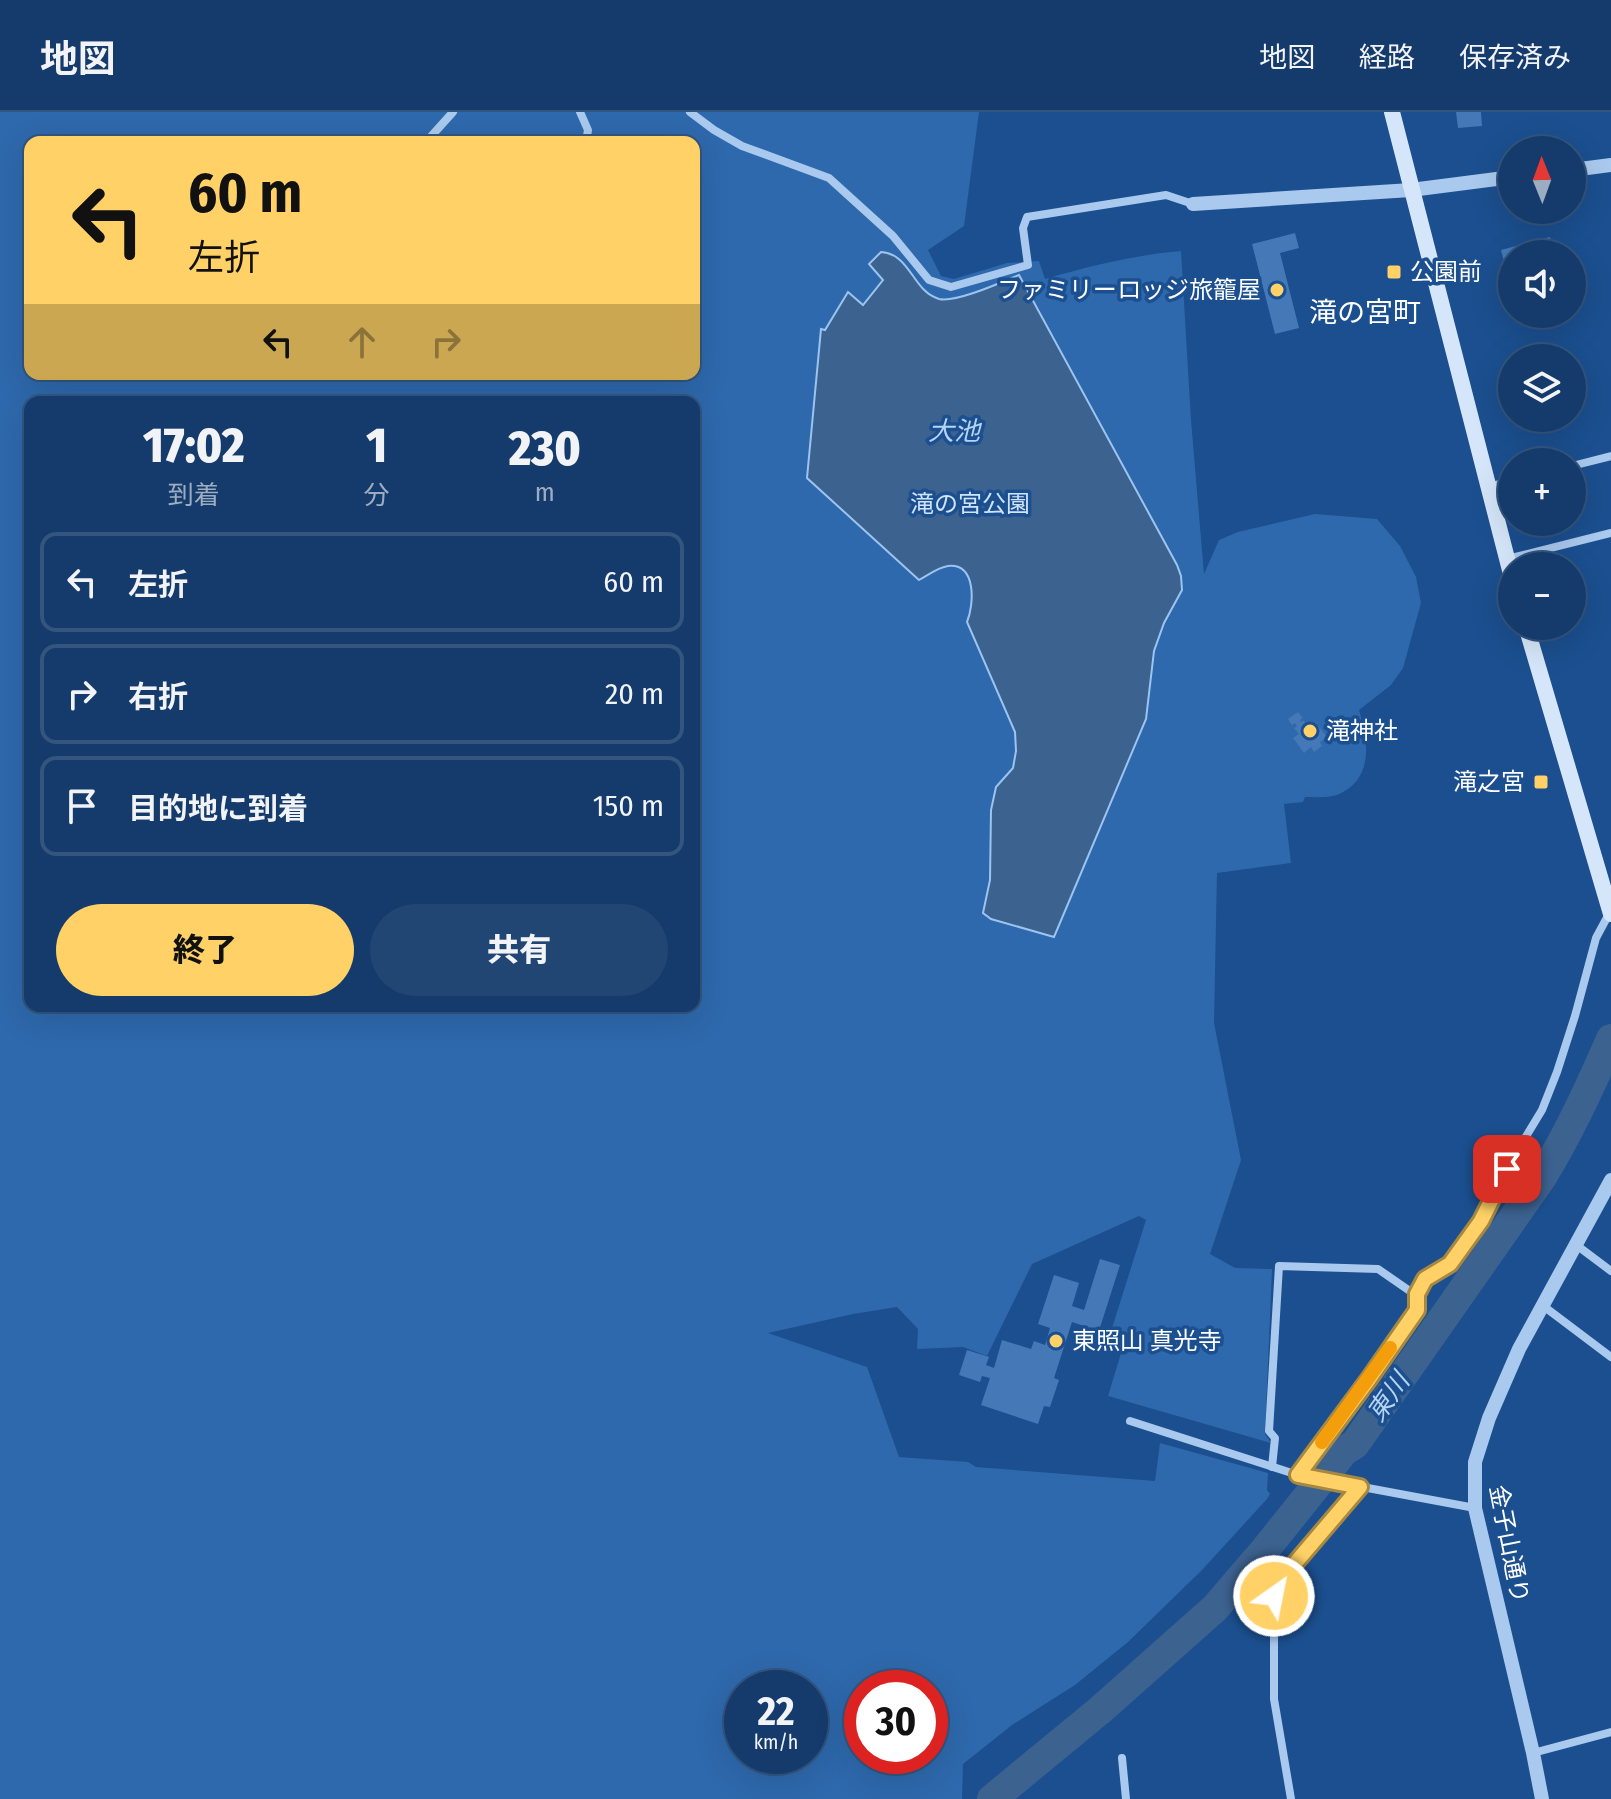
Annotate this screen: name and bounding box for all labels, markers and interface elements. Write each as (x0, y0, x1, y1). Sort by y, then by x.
text: 地図 (40, 36, 116, 82)
text: 地図 (1259, 41, 1315, 74)
text: 経路 (1359, 41, 1415, 74)
text: 保存済み (1459, 41, 1571, 74)
north arrow (1498, 136, 1586, 224)
map controls (1498, 136, 1586, 640)
text: 60 m (188, 160, 302, 227)
icon: left (56, 168, 160, 272)
text: 左折 (188, 236, 260, 280)
button: sound (1498, 240, 1586, 328)
place label: 公園前 (1410, 258, 1482, 286)
marker: 公園前 (1385, 263, 1403, 281)
place label: ファミリーロッジ旅籠屋 (997, 276, 1261, 304)
marker: ファミリーロッジ旅籠屋 (1268, 281, 1286, 299)
district label: 滝の宮町 (1309, 296, 1421, 329)
icon: left (256, 320, 300, 364)
icon: ahead (340, 320, 384, 364)
icon: right (424, 320, 468, 364)
button: layers (1498, 344, 1586, 432)
water label: 大池 (928, 416, 983, 447)
text: 17:02 (143, 417, 245, 475)
text: 1 (366, 417, 387, 475)
text: 230 (509, 420, 581, 478)
button: + (1498, 448, 1586, 536)
text: m (535, 477, 555, 508)
text: 到着 (168, 480, 220, 511)
text: 分 (364, 480, 390, 511)
park label: 滝の宮公園 (910, 490, 1030, 518)
button: − (1498, 552, 1586, 640)
icon: left (60, 560, 104, 604)
text: 60 m (603, 564, 664, 600)
text: 左折 (128, 567, 188, 603)
icon: right (60, 672, 104, 716)
text: 20 m (605, 676, 664, 712)
text: 右折 (128, 679, 188, 715)
place label: 滝神社 (1326, 717, 1398, 745)
marker: 滝神社 (1301, 722, 1319, 740)
place label: 滝之宮 (1453, 768, 1525, 796)
marker: 滝之宮 (1532, 773, 1550, 791)
icon: arrive (60, 784, 104, 828)
text: 150 m (593, 788, 664, 824)
text: 目的地に到着 (128, 791, 308, 827)
button: 終了 (56, 904, 354, 996)
button: 共有 (370, 904, 668, 996)
pin (1473, 1135, 1541, 1203)
icon: arrive (1485, 1147, 1529, 1191)
place label: 東照山 真光寺 (1072, 1327, 1222, 1355)
marker: 東照山 真光寺 (1047, 1332, 1065, 1350)
water label: 東川 (1361, 1365, 1418, 1427)
street label: 金子山通り (1484, 1482, 1534, 1606)
position arrow (1232, 1554, 1316, 1638)
speed limit sign: 30 (844, 1670, 948, 1774)
text: 22 (757, 1688, 795, 1736)
text: km/h (754, 1730, 798, 1754)

